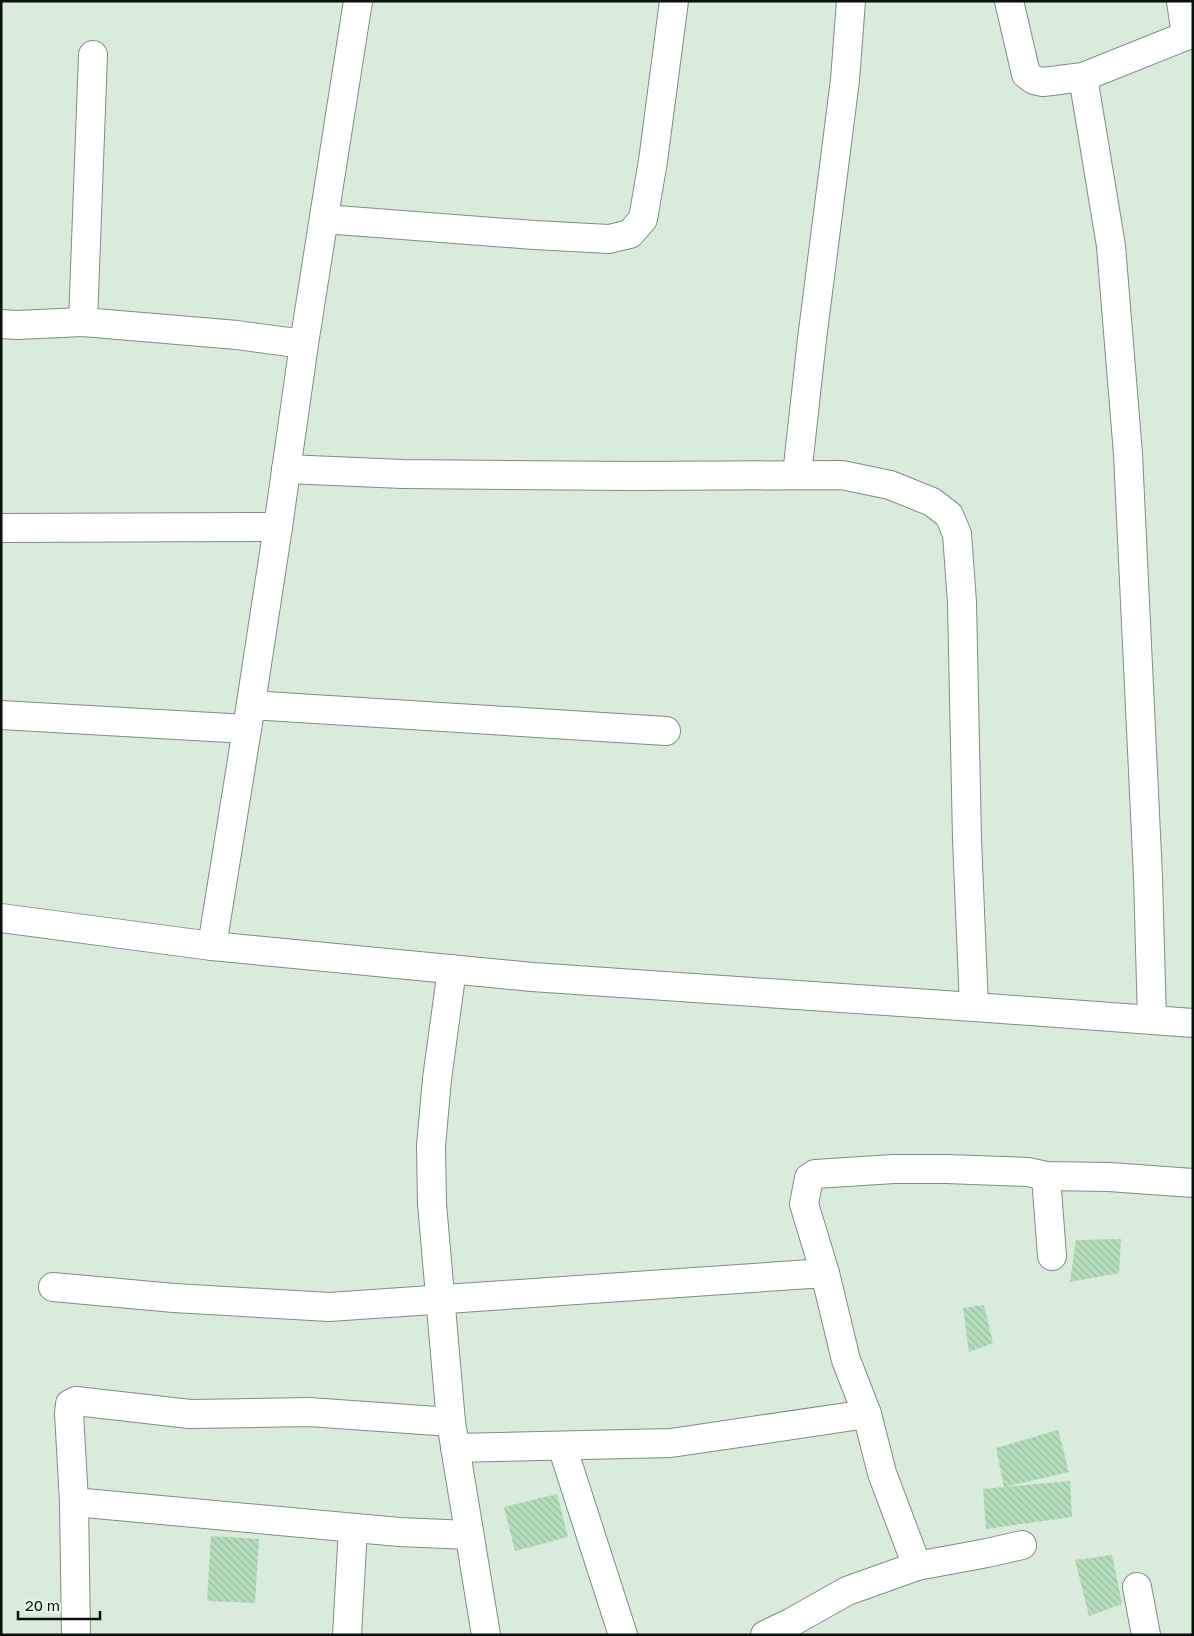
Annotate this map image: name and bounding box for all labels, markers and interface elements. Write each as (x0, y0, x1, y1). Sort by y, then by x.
scale bar (18, 1588, 100, 1620)
text: 20 m (25, 1596, 60, 1614)

